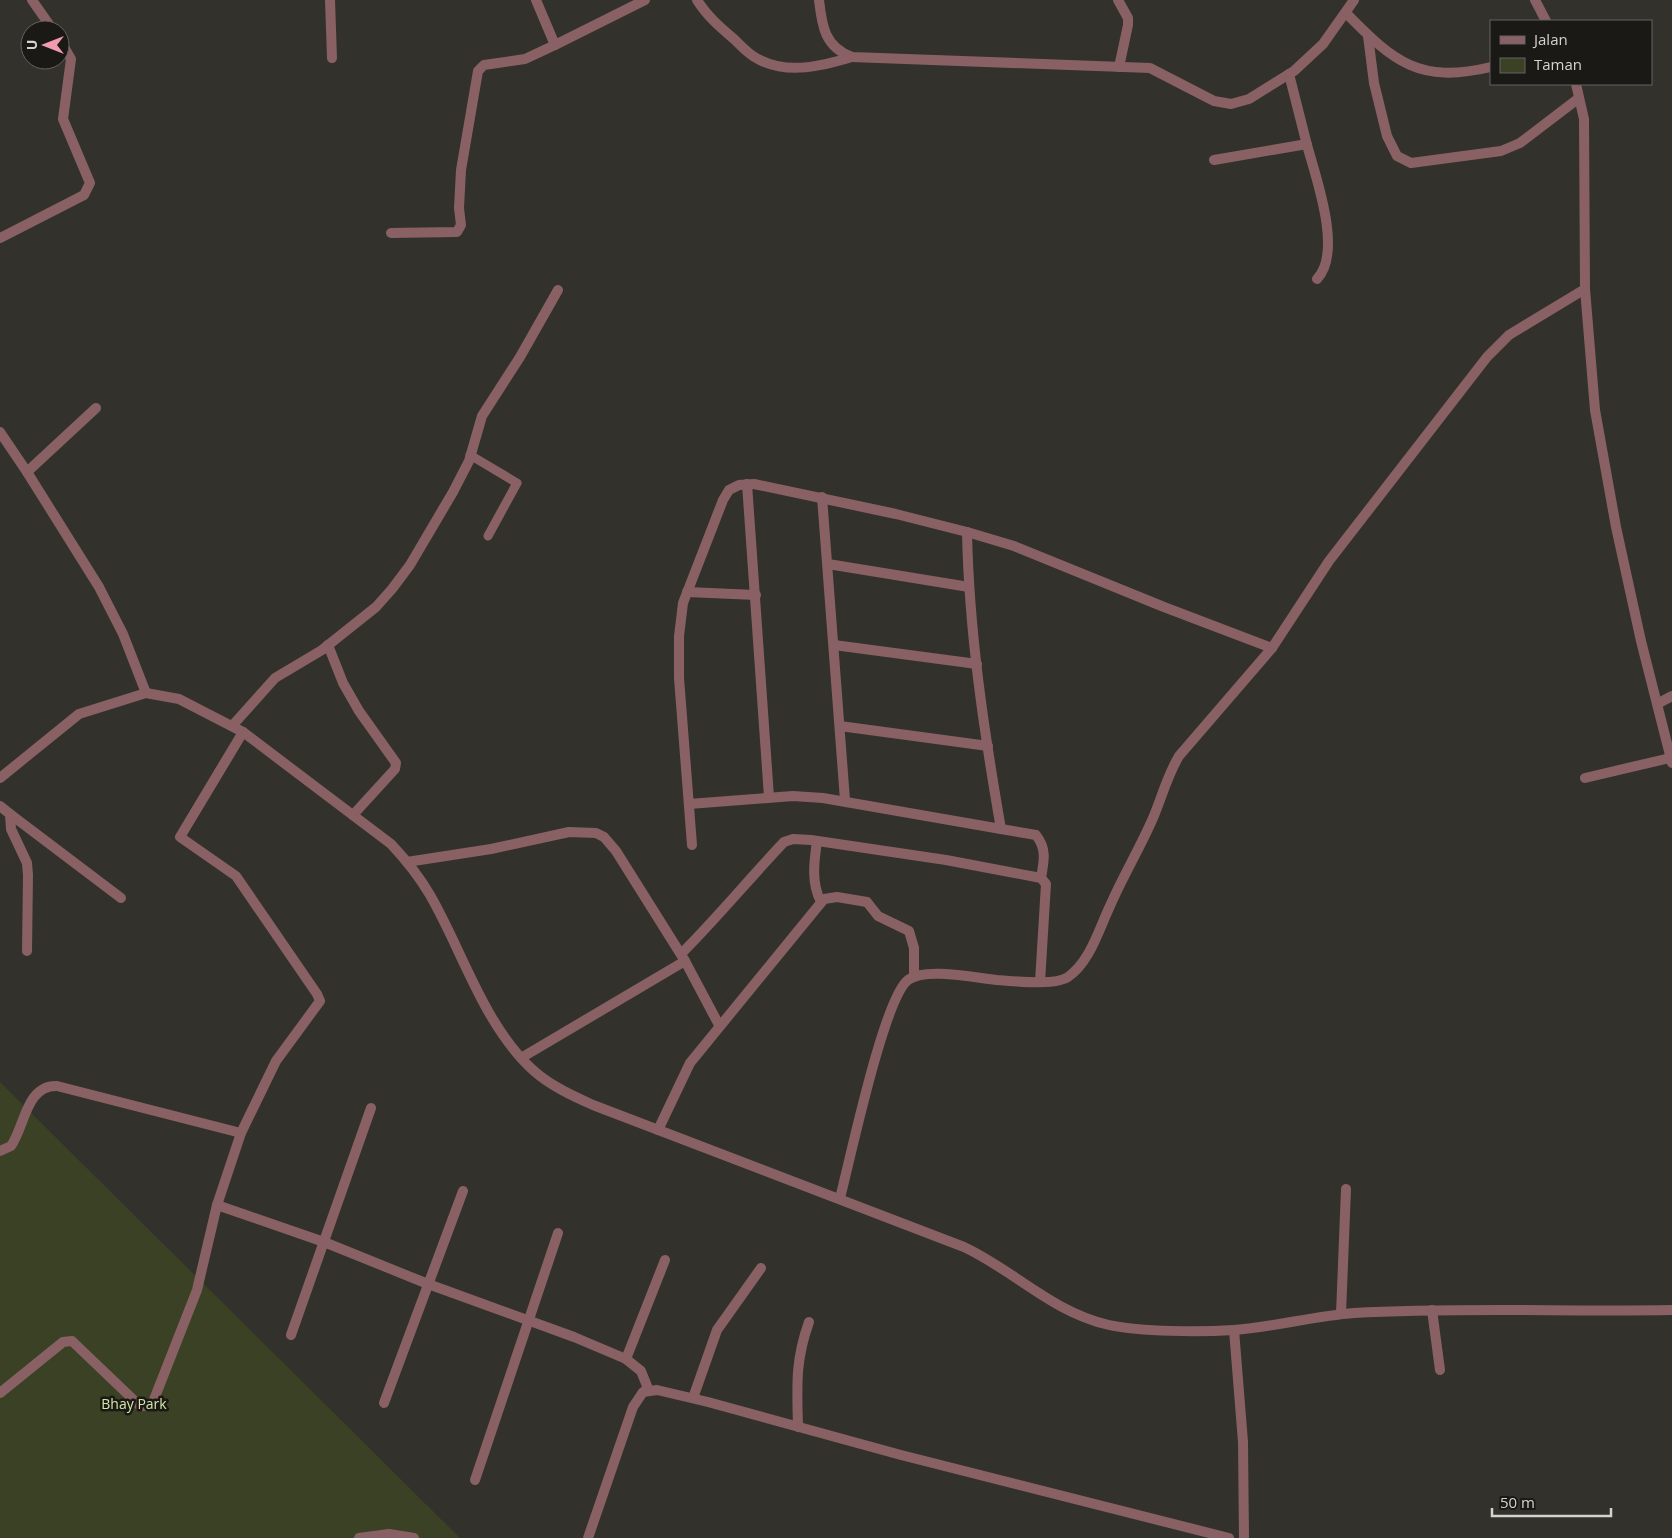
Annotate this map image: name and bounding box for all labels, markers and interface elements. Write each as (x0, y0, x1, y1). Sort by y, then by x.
north arrow (20, 20, 70, 70)
legend (1490, 20, 1652, 85)
text: Jalan (1532, 29, 1568, 49)
text: U (22, 40, 41, 50)
text: Taman (1534, 54, 1582, 74)
park label: Bhay Park (101, 1394, 167, 1413)
scale bar (1492, 1486, 1611, 1518)
text: 50 m (1500, 1492, 1535, 1512)

